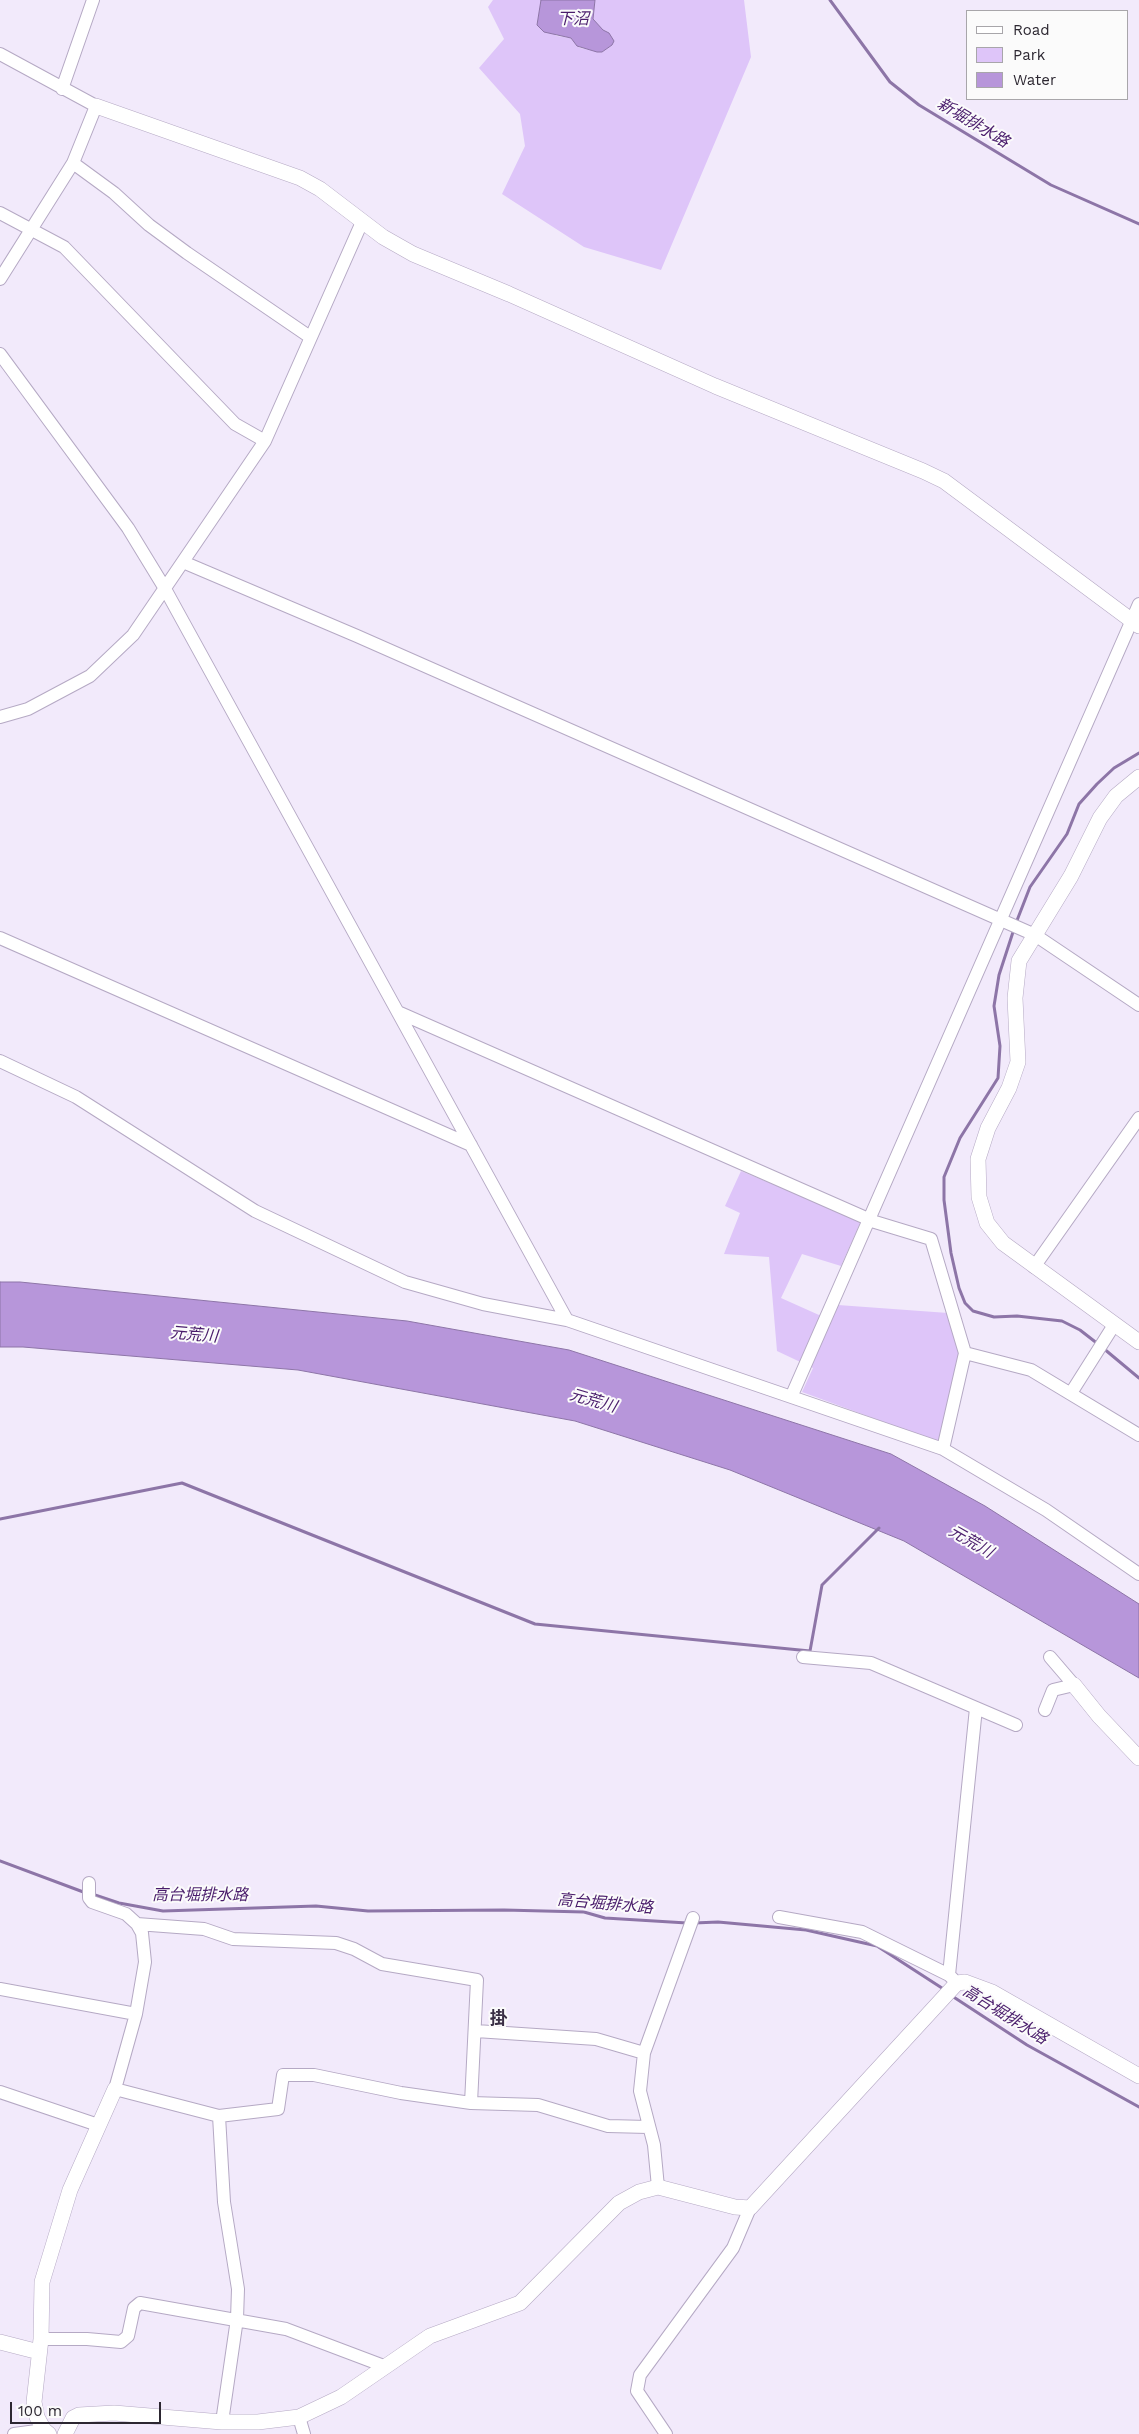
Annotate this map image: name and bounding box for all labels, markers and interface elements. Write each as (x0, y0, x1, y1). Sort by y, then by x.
water label: 下沼 (557, 9, 589, 29)
legend (966, 10, 1129, 100)
text: Road (1013, 21, 1050, 39)
text: Park (1013, 46, 1045, 64)
text: Water (1013, 71, 1056, 89)
water label: 新堀排水路 (934, 94, 1012, 152)
water label: 元荒川 (169, 1323, 219, 1347)
water label: 元荒川 (567, 1385, 619, 1417)
water label: 元荒川 (945, 1522, 997, 1562)
water label: 高台堀排水路 (152, 1885, 248, 1905)
water label: 高台堀排水路 (556, 1890, 654, 1918)
water label: 高台堀排水路 (959, 1981, 1051, 2049)
district label: 掛 (490, 2008, 508, 2030)
scale bar (12, 2392, 164, 2424)
text: 100 m (18, 2402, 62, 2420)

